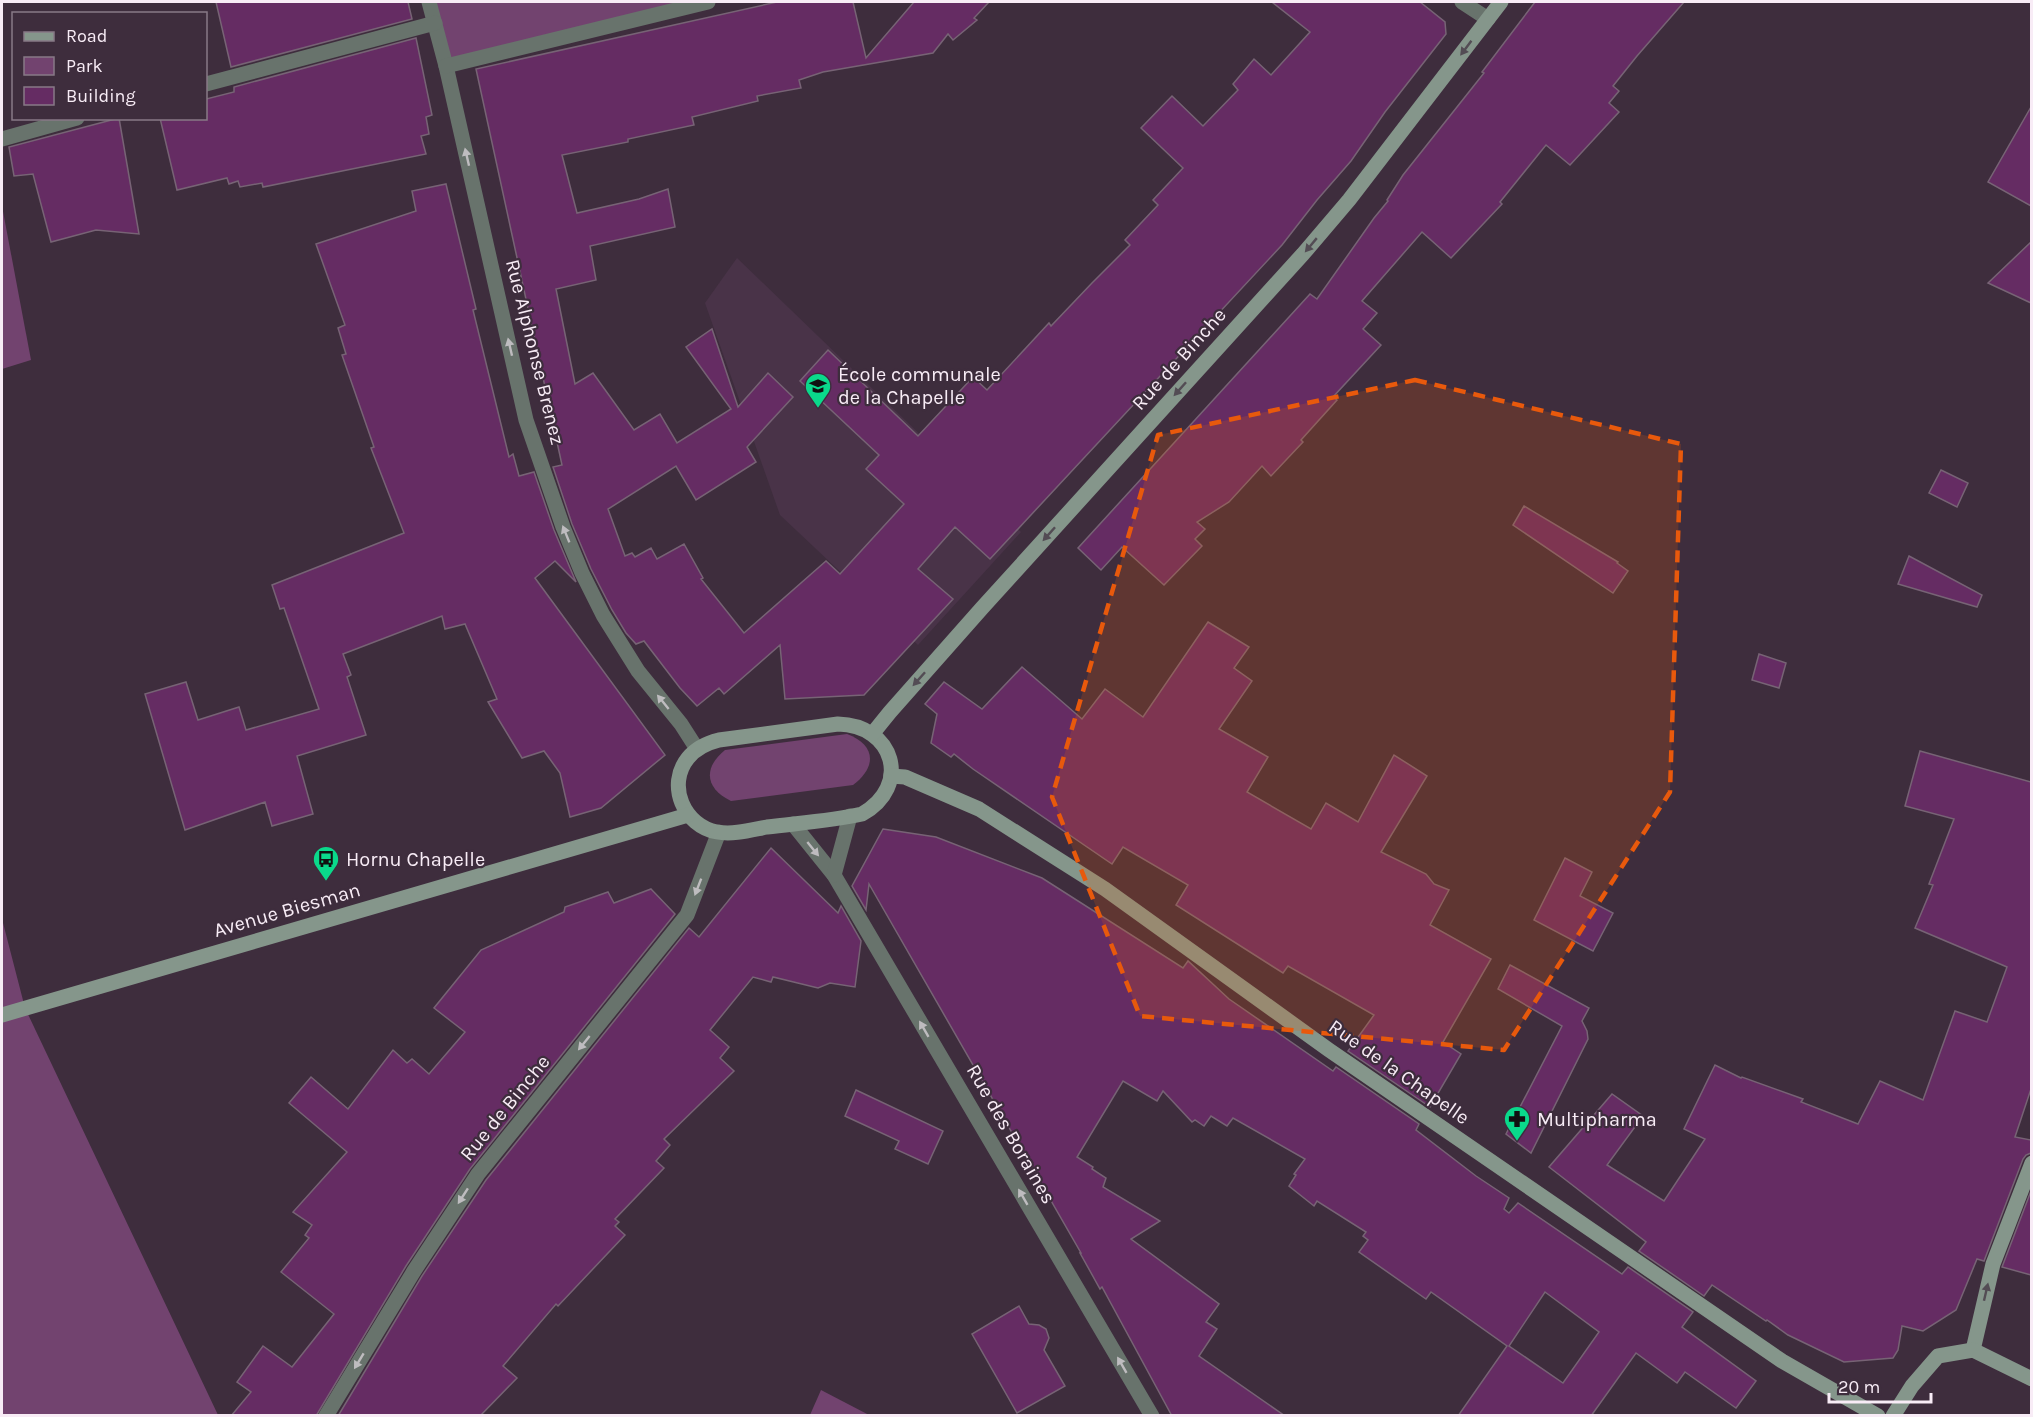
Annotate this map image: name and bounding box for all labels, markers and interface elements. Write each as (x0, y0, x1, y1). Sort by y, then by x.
legend (12, 12, 207, 120)
text: Road (66, 25, 107, 47)
one-way arrow (1460, 41, 1472, 56)
text: Park (66, 55, 103, 77)
text: Building (66, 85, 136, 107)
one-way arrow (462, 147, 471, 166)
one-way arrow (1305, 237, 1318, 253)
street label: Rue Alphonse Brenez (501, 257, 569, 447)
street label: Rue de Binche (1127, 303, 1231, 415)
one-way arrow (504, 338, 514, 357)
place label: École communale de la Chapelle (838, 362, 1001, 409)
school or university icon: École communale de la Chapelle (803, 371, 833, 409)
one-way arrow (1174, 381, 1187, 396)
one-way arrow (561, 524, 571, 542)
one-way arrow (1042, 526, 1056, 541)
one-way arrow (912, 671, 926, 686)
one-way arrow (656, 694, 669, 710)
one-way arrow (807, 842, 819, 857)
bus stop icon: Hornu Chapelle (311, 844, 341, 882)
place label: Hornu Chapelle (346, 848, 485, 871)
street label: Avenue Biesman (211, 878, 363, 942)
one-way arrow (693, 878, 702, 896)
street label: Rue de la Chapelle (1324, 1015, 1474, 1129)
one-way arrow (919, 1021, 930, 1037)
one-way arrow (577, 1035, 590, 1051)
street label: Rue de Binche (455, 1050, 555, 1166)
street label: Rue des Boraines (962, 1060, 1060, 1208)
pharmacy icon: Multipharma (1502, 1104, 1532, 1142)
place label: Multipharma (1537, 1108, 1657, 1131)
one-way arrow (457, 1188, 469, 1204)
one-way arrow (1018, 1189, 1029, 1205)
one-way arrow (1982, 1283, 1991, 1302)
one-way arrow (354, 1353, 364, 1370)
one-way arrow (1117, 1356, 1127, 1373)
scale bar (1829, 1366, 1931, 1404)
text: 20 m (1838, 1376, 1880, 1398)

